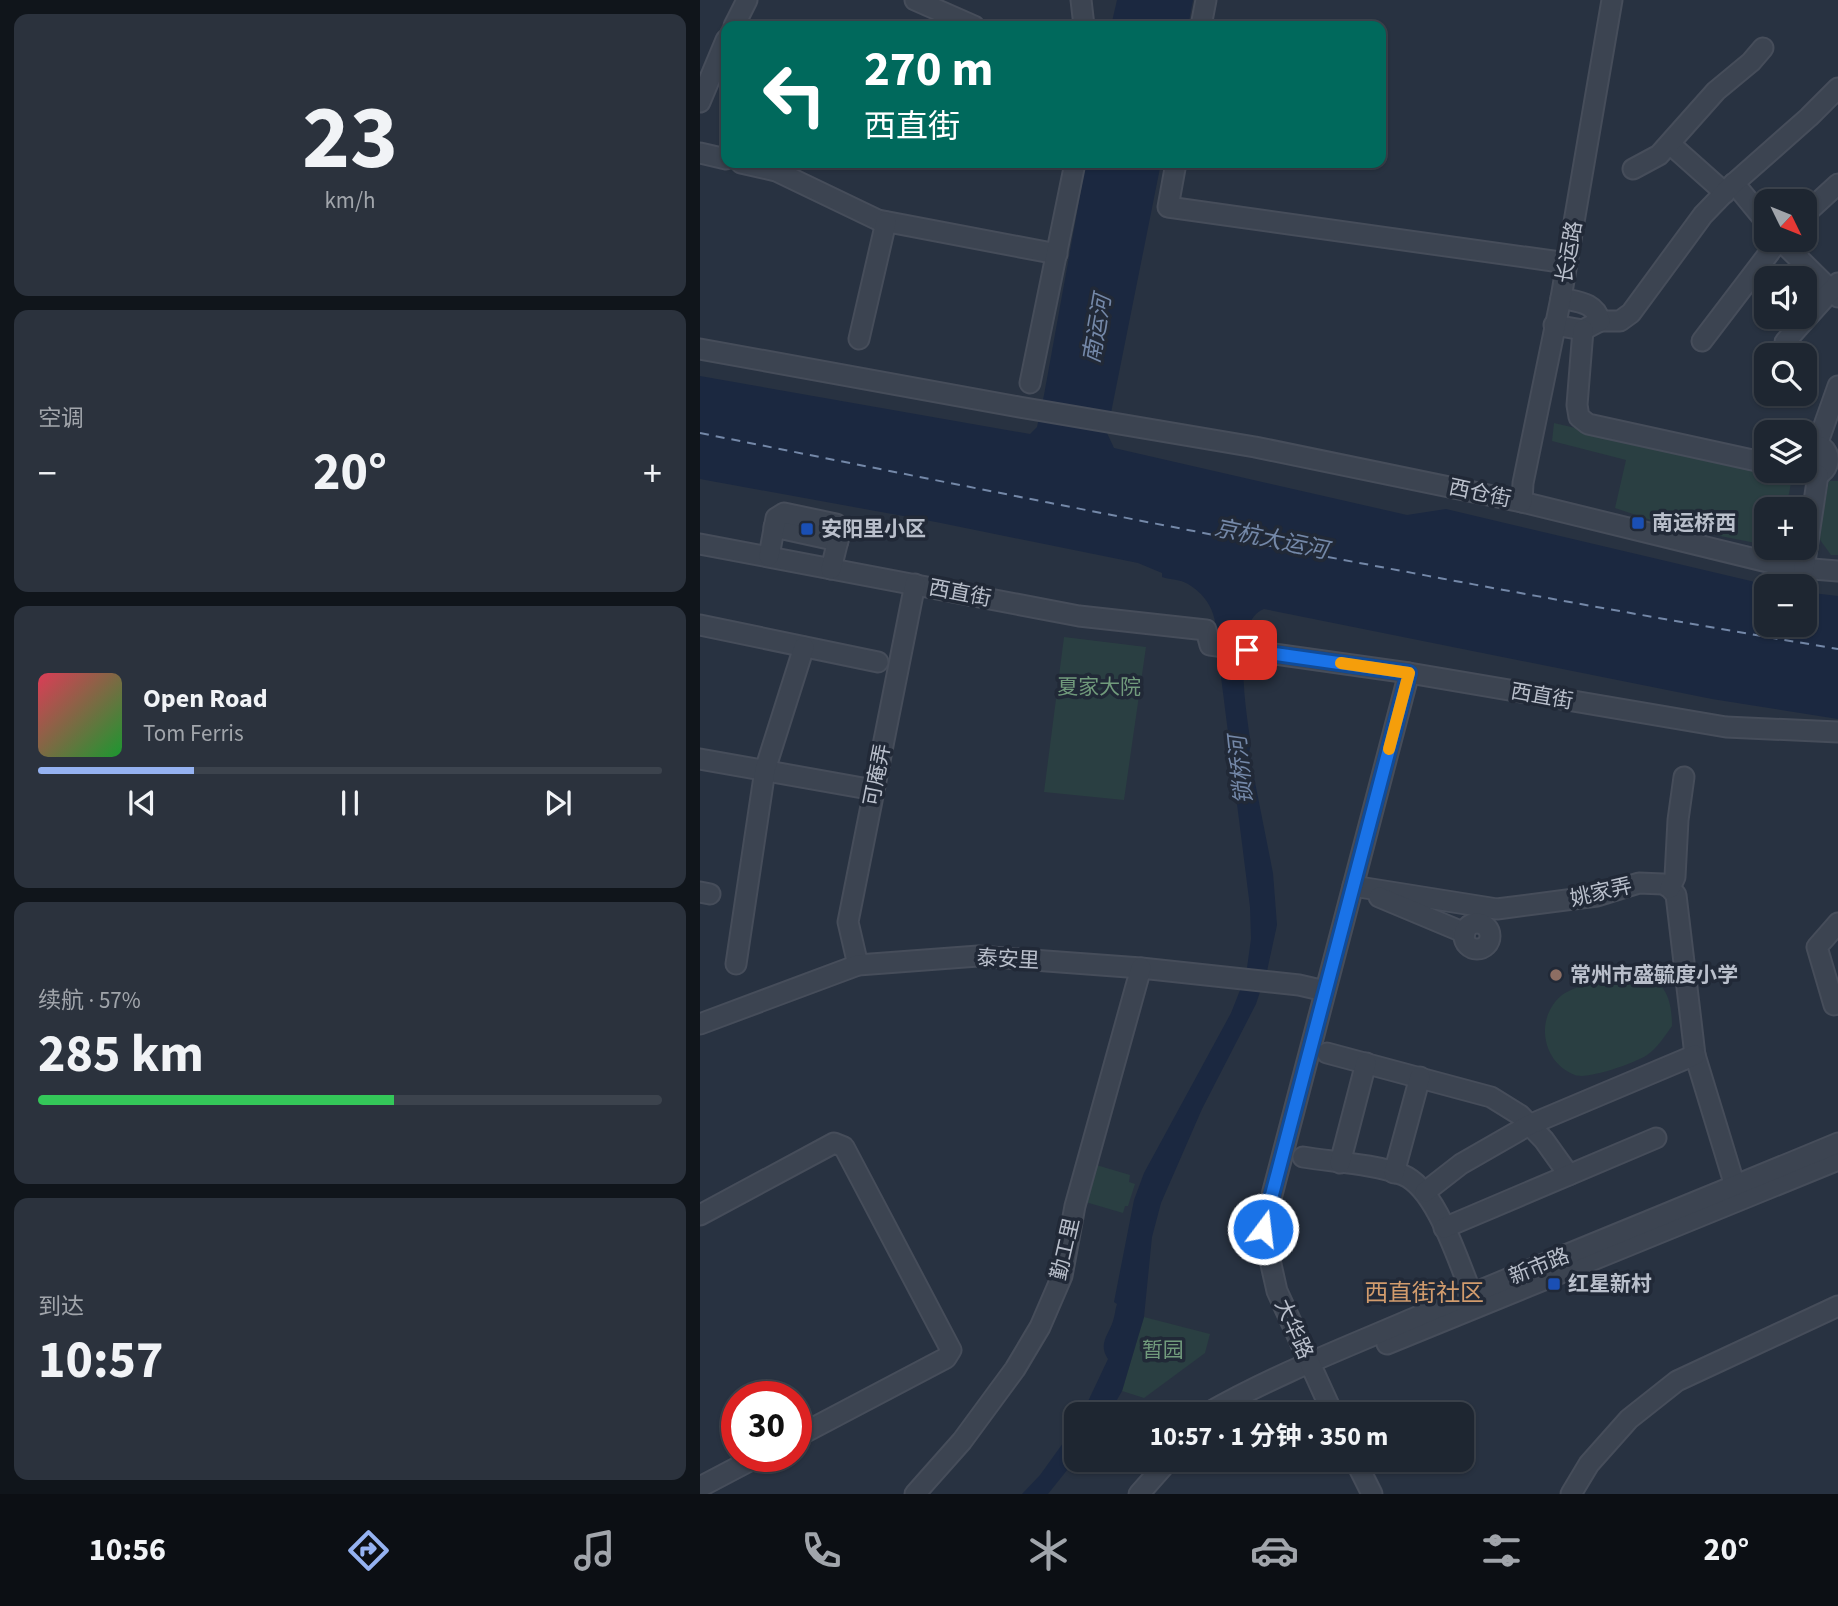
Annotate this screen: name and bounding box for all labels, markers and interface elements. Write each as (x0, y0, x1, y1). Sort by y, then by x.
text: 270 m (864, 35, 993, 105)
icon: left (749, 49, 840, 140)
text: 23 (302, 74, 398, 203)
text: 西直街 (864, 104, 960, 150)
text: km/h (324, 184, 376, 217)
north arrow (1754, 189, 1816, 252)
map controls (1754, 189, 1817, 637)
street label: 长运路 (1549, 218, 1589, 286)
button: sound (1754, 266, 1817, 329)
water label: 南运河 (1075, 288, 1120, 366)
button: search (1754, 343, 1817, 406)
text: 空调 (38, 402, 84, 435)
button: layers (1754, 420, 1817, 483)
text: 20° (313, 436, 387, 510)
text: − (38, 447, 57, 501)
text: + (643, 447, 662, 501)
street label: 西仓街 (1446, 472, 1514, 514)
button: + (1754, 497, 1817, 560)
place label: 南运桥西 (1652, 508, 1736, 538)
water label: 京杭大运河 (1211, 511, 1335, 568)
place label: 安阳里小区 (821, 514, 926, 544)
marker: 南运桥西 (1630, 515, 1646, 531)
marker: 安阳里小区 (799, 521, 815, 537)
street label: 西直街 (926, 572, 994, 614)
button: − (1754, 574, 1817, 637)
pin (1217, 620, 1277, 680)
icon: arrive (1228, 631, 1266, 669)
park label: 夏家大院 (1057, 672, 1141, 702)
street label: 西直街 (1508, 676, 1576, 716)
text: Open Road (143, 680, 268, 717)
text: Tom Ferris (143, 717, 244, 750)
water label: 锁桥河 (1221, 730, 1261, 806)
street label: 可庵弄 (856, 741, 898, 809)
icon: previous (123, 784, 161, 822)
icon: pause (331, 784, 369, 822)
icon: next (539, 784, 577, 822)
street label: 姚家弄 (1567, 870, 1635, 914)
street label: 泰安里 (976, 942, 1040, 976)
place label: 常州市盛毓度小学 (1570, 960, 1738, 990)
marker: 常州市盛毓度小学 (1548, 967, 1564, 983)
text: 续航 · 57% (38, 984, 141, 1017)
text: 285 km (38, 1018, 204, 1092)
position arrow (1226, 1192, 1300, 1266)
street label: 勤工里 (1043, 1215, 1087, 1283)
street label: 新市路 (1504, 1240, 1574, 1292)
place label: 红星新村 (1568, 1269, 1652, 1299)
district label: 西直街社区 (1364, 1276, 1484, 1311)
marker: 红星新村 (1546, 1276, 1562, 1292)
text: 到达 (38, 1290, 84, 1323)
street label: 大华路 (1267, 1294, 1321, 1364)
text: 10:57 (38, 1324, 163, 1398)
park label: 暂园 (1142, 1335, 1184, 1365)
speed limit sign: 30 (721, 1381, 812, 1472)
text: 10:57 · 1 分钟 · 350 m (1150, 1418, 1388, 1455)
icon: directions (344, 1526, 393, 1575)
icon: music (570, 1526, 619, 1575)
icon: phone (797, 1526, 846, 1575)
icon: climate (1024, 1526, 1073, 1575)
icon: car (1250, 1526, 1299, 1575)
icon: filters (1477, 1526, 1526, 1575)
text: 10:56 (89, 1527, 166, 1573)
text: 20° (1704, 1527, 1749, 1573)

